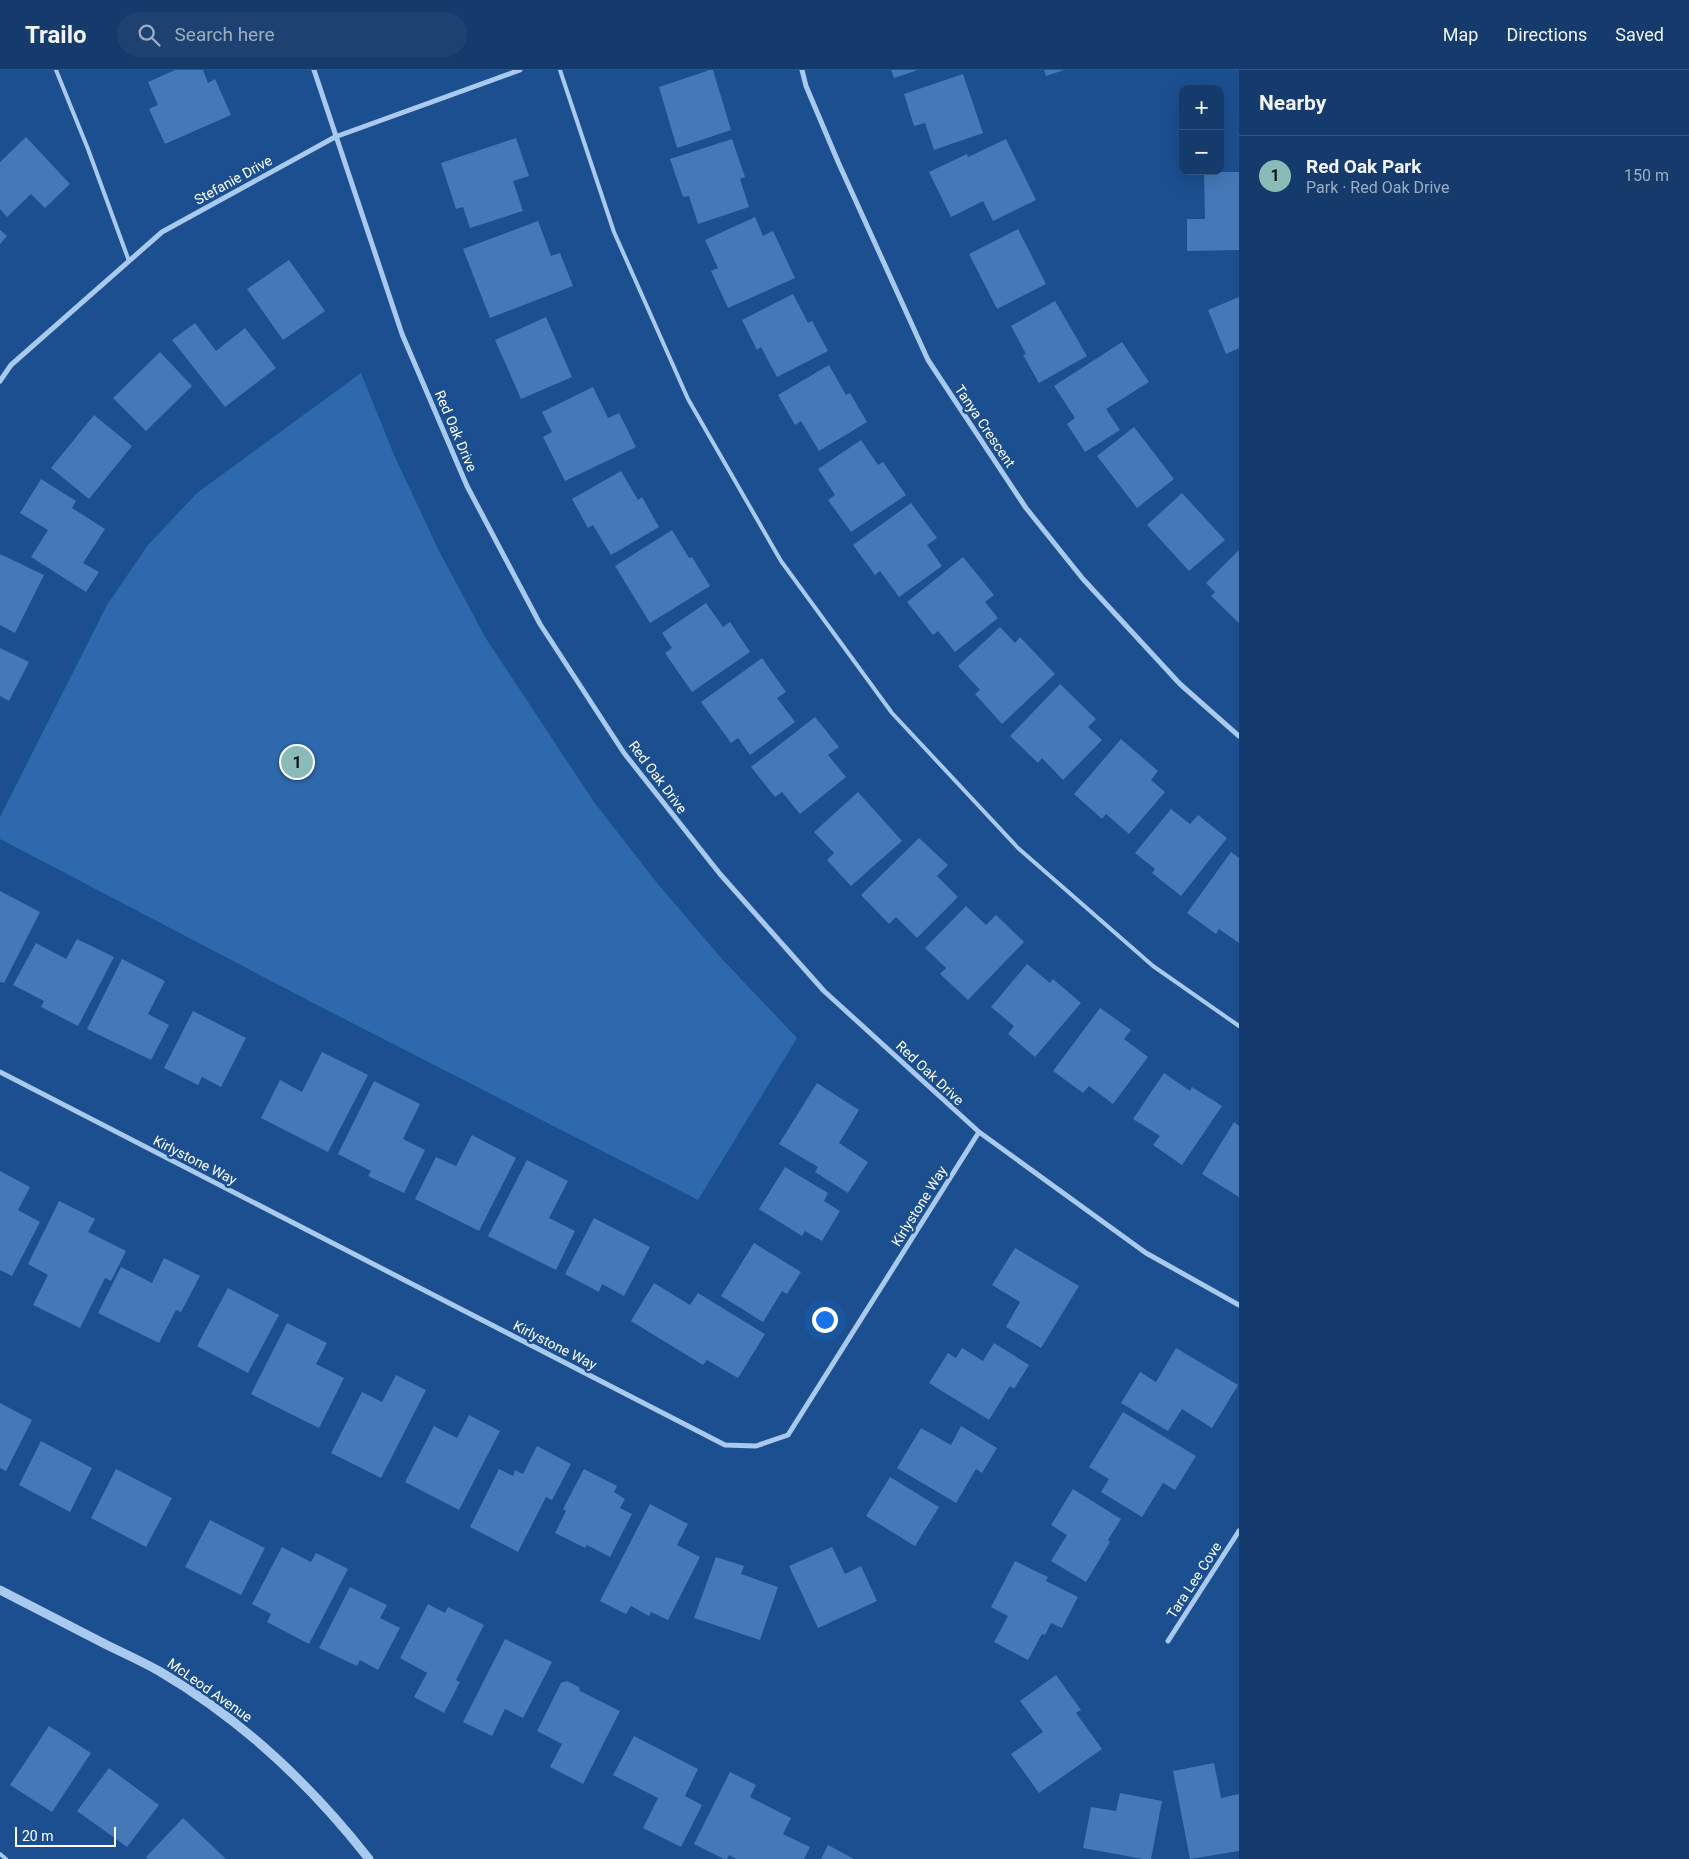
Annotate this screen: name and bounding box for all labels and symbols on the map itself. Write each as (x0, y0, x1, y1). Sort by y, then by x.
street label: Stefanie Drive (191, 152, 275, 208)
street label: Tanya Crescent (952, 382, 1019, 471)
street label: Red Oak Drive (432, 388, 480, 474)
street label: Red Oak Drive (626, 738, 690, 816)
pin: 1 (281, 743, 313, 781)
street label: Red Oak Drive (893, 1038, 967, 1108)
street label: Kirlystone Way (151, 1132, 240, 1188)
street label: Kirlystone Way (888, 1163, 950, 1249)
your location (812, 1307, 838, 1333)
street label: Kirlystone Way (511, 1317, 600, 1373)
street label: Tara Lee Cove (1163, 1539, 1225, 1621)
street label: McLeod Avenue (165, 1655, 255, 1725)
scale bar (15, 1824, 116, 1847)

